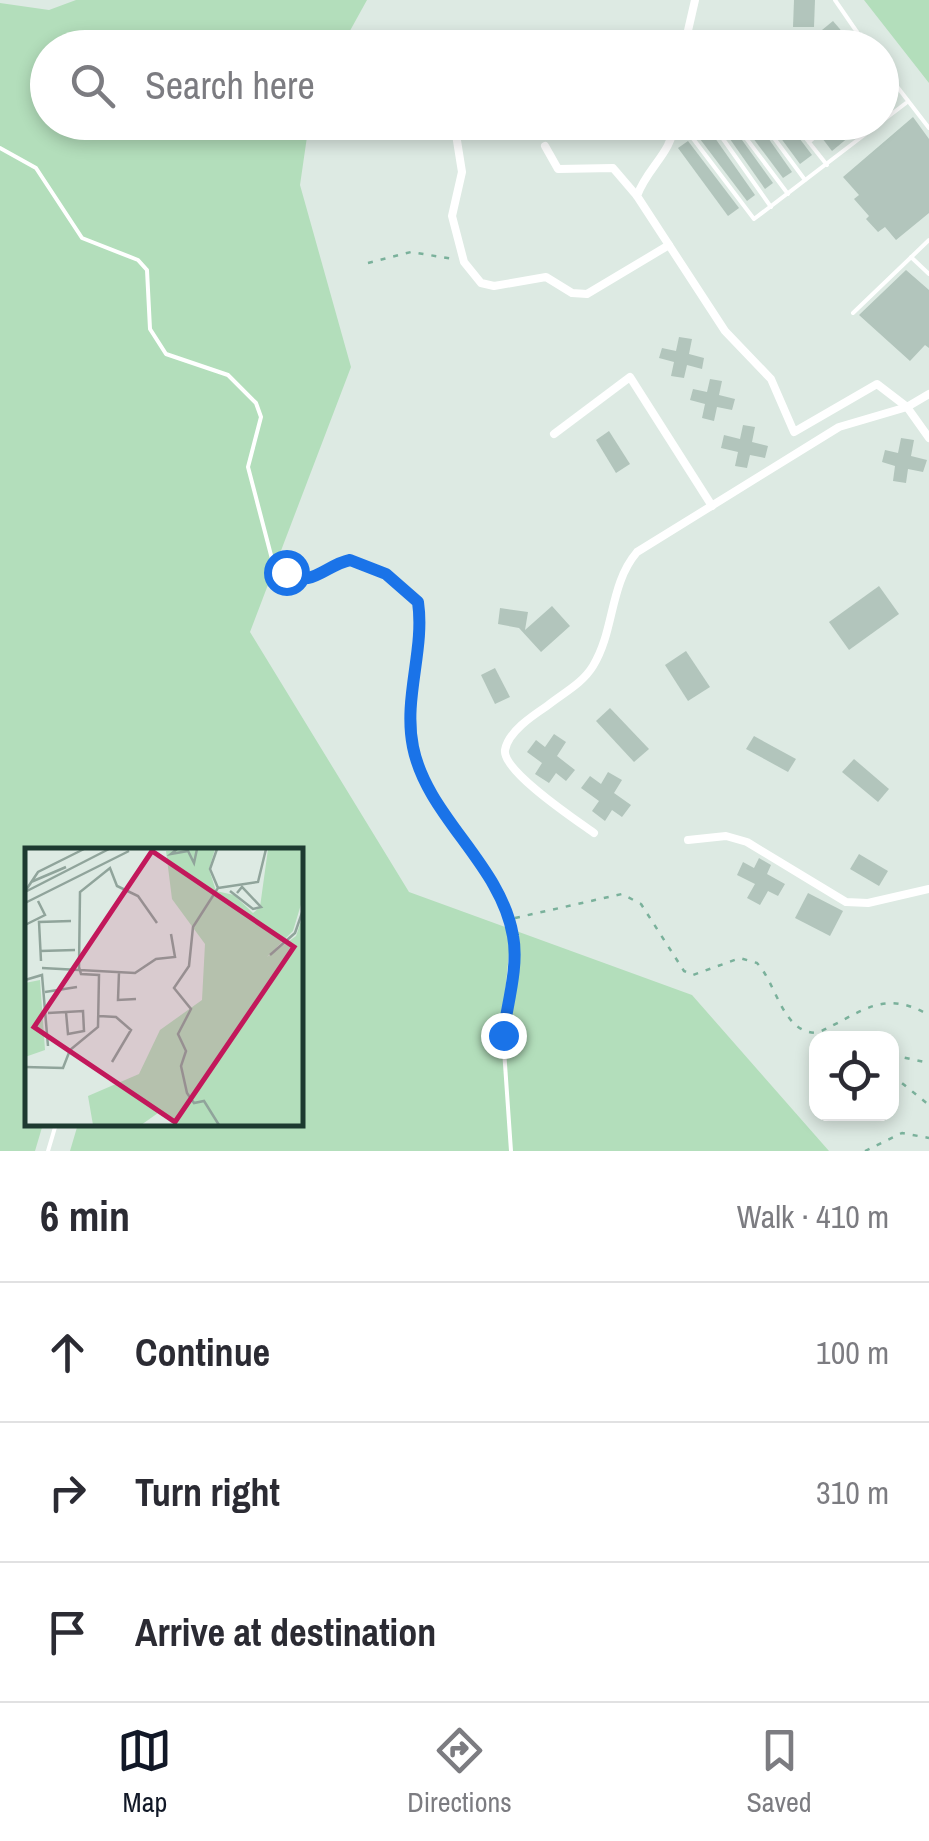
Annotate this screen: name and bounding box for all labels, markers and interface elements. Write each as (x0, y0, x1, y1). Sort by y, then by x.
search box (30, 30, 899, 140)
icon: search (65, 58, 120, 113)
text: Search here (145, 60, 315, 111)
route start (264, 550, 310, 596)
inset map (25, 848, 302, 1126)
route end (481, 1013, 527, 1059)
map controls (809, 1031, 899, 1121)
button: locate (809, 1031, 899, 1121)
text: 6 min (40, 1188, 130, 1244)
text: Walk · 410 m (737, 1195, 889, 1238)
icon: ahead (40, 1325, 95, 1380)
text: Continue (135, 1327, 270, 1378)
text: 100 m (816, 1331, 889, 1374)
icon: right (40, 1465, 95, 1520)
text: Turn right (135, 1467, 280, 1518)
text: 310 m (816, 1471, 889, 1514)
icon: arrive (40, 1605, 95, 1660)
text: Arrive at destination (135, 1607, 436, 1658)
tab: Map (117, 1723, 172, 1821)
tab: Directions (407, 1723, 512, 1821)
tab: Saved (747, 1723, 812, 1821)

